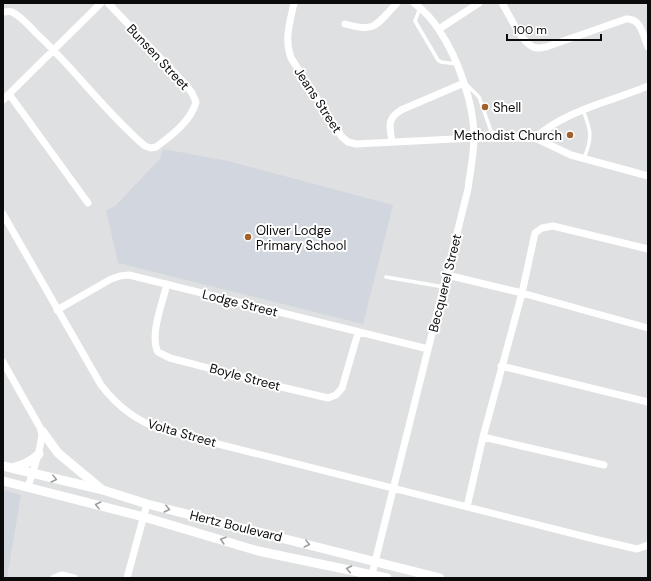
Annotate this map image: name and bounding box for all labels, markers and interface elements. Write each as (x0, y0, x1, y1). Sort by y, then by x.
scale bar (507, 16, 601, 42)
street label: Bunsen Street (123, 20, 193, 94)
text: 100 m (513, 22, 547, 38)
street label: Jeans Street (290, 64, 346, 136)
place label: Shell (493, 99, 521, 116)
marker: Shell (480, 102, 490, 112)
place label: Methodist Church (454, 127, 562, 144)
marker: Methodist Church (565, 130, 575, 140)
place label: Oliver Lodge Primary School (256, 222, 346, 254)
marker: Oliver Lodge Primary School (243, 232, 253, 242)
street label: Becquerel Street (425, 232, 465, 334)
street label: Lodge Street (201, 285, 279, 321)
street label: Boyle Street (208, 359, 282, 395)
street label: Volta Street (146, 415, 218, 451)
one-way arrow (51, 474, 58, 482)
one-way arrow (94, 501, 101, 510)
one-way arrow (164, 504, 171, 512)
street label: Hertz Boulevard (188, 506, 284, 546)
one-way arrow (219, 536, 226, 545)
one-way arrow (303, 539, 310, 548)
one-way arrow (346, 566, 352, 574)

